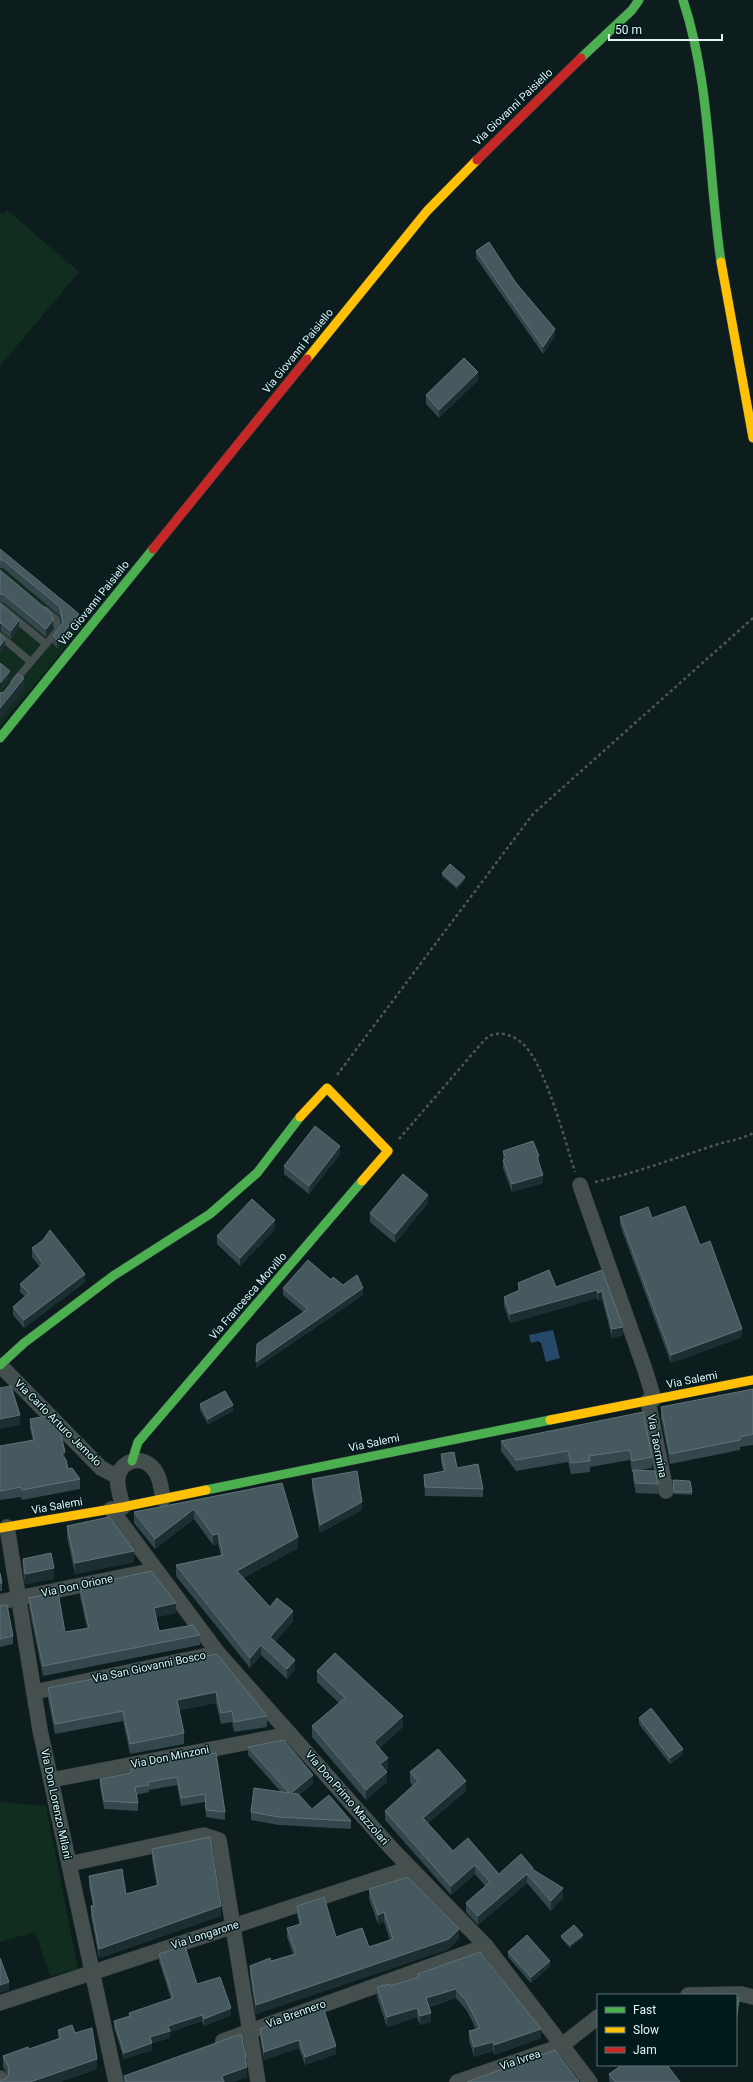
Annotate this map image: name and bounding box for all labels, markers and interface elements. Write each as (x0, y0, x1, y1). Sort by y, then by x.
scale bar (609, 16, 722, 42)
text: 50 m (615, 23, 642, 37)
street label: Via Giovanni Paisiello (471, 66, 555, 148)
street label: Via Giovanni Paisiello (260, 306, 336, 396)
street label: Via Giovanni Paisiello (56, 558, 132, 648)
street label: Via Francesca Morvillo (207, 1250, 289, 1342)
street label: Via Salemi (665, 1369, 719, 1391)
street label: Via Carlo Arturo Jemolo (12, 1377, 104, 1469)
street label: Via Taormina (644, 1413, 670, 1479)
street label: Via Salemi (347, 1431, 401, 1455)
street label: Via Salemi (30, 1495, 84, 1517)
street label: Via Don Orione (40, 1572, 114, 1600)
street label: Via San Giovanni Bosco (91, 1649, 207, 1685)
street label: Via Don Minzoni (130, 1743, 210, 1771)
street label: Via Don Lorenzo Milani (38, 1748, 74, 1860)
street label: Via Don Primo Mazzolari (303, 1748, 391, 1848)
street label: Via Longarone (169, 1918, 241, 1952)
legend (597, 1994, 737, 2066)
street label: Via Brennero (264, 1997, 328, 2031)
text: Fast (633, 2003, 656, 2017)
text: Slow (633, 2023, 659, 2037)
text: Jam (633, 2043, 657, 2057)
street label: Via Ivrea (498, 2047, 542, 2073)

